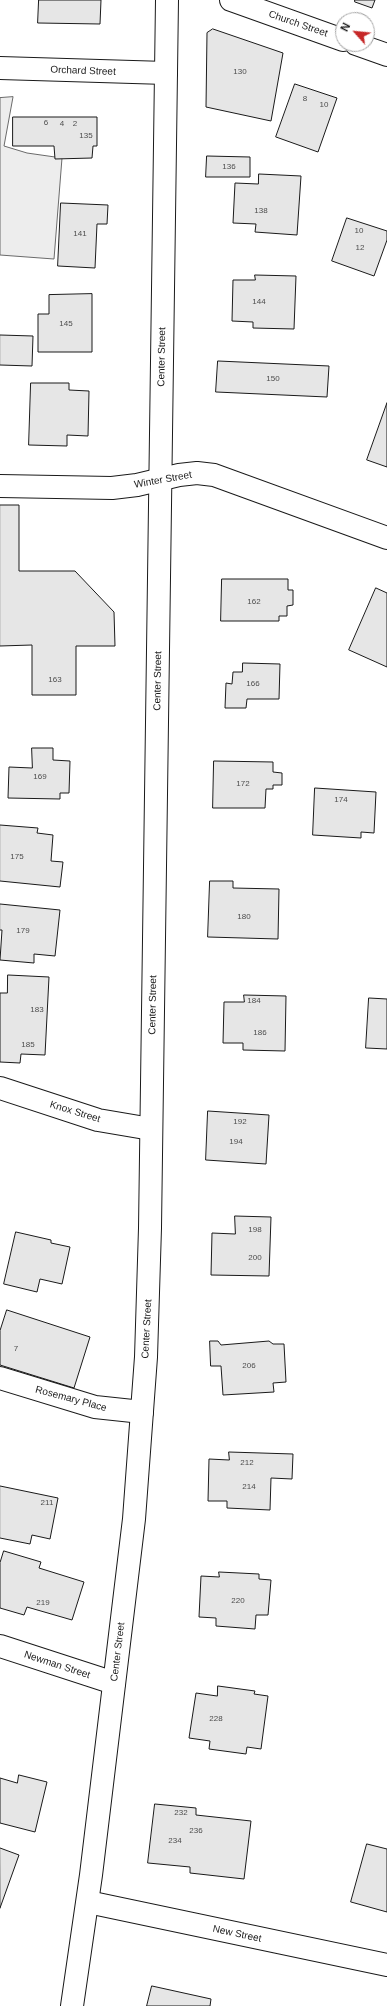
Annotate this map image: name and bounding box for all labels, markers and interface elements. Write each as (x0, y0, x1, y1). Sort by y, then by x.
street label: Church Street (267, 8, 329, 40)
north arrow (335, 12, 375, 52)
text: N (338, 21, 352, 33)
street label: Orchard Street (50, 64, 116, 78)
house number: 130 (233, 67, 247, 77)
house number: 8 (303, 94, 307, 104)
house number: 10 (320, 100, 328, 110)
house number: 6 (44, 118, 48, 128)
house number: 4 (60, 119, 64, 129)
house number: 2 (73, 119, 77, 129)
house number: 135 (79, 131, 93, 141)
house number: 136 (222, 162, 236, 172)
house number: 138 (254, 206, 268, 216)
house number: 10 (355, 226, 363, 236)
house number: 141 (73, 229, 87, 239)
house number: 12 (356, 243, 364, 253)
house number: 144 (252, 297, 266, 307)
house number: 145 (59, 319, 73, 329)
street label: Center Street (155, 327, 169, 387)
house number: 150 (266, 374, 280, 384)
street label: Winter Street (133, 469, 193, 491)
house number: 162 (247, 597, 261, 607)
street label: Center Street (151, 651, 165, 711)
house number: 163 (48, 675, 62, 685)
house number: 166 (246, 679, 260, 689)
house number: 169 (33, 772, 47, 782)
house number: 172 (236, 779, 250, 789)
house number: 174 (334, 795, 348, 805)
house number: 175 (10, 852, 24, 862)
house number: 180 (237, 912, 251, 922)
house number: 179 (16, 926, 30, 936)
street label: Center Street (146, 975, 160, 1035)
house number: 184 (247, 996, 261, 1006)
house number: 183 (30, 1005, 44, 1015)
house number: 186 (253, 1028, 267, 1038)
house number: 185 (21, 1040, 35, 1050)
street label: Knox Street (48, 1099, 102, 1125)
house number: 192 (233, 1117, 247, 1127)
house number: 194 (229, 1137, 243, 1147)
house number: 198 (248, 1225, 262, 1235)
house number: 200 (248, 1253, 262, 1263)
street label: Center Street (139, 1299, 155, 1359)
house number: 7 (14, 1344, 18, 1354)
house number: 206 (242, 1361, 256, 1371)
street label: Rosemary Place (34, 1384, 108, 1414)
house number: 212 (240, 1458, 254, 1468)
house number: 214 (242, 1482, 256, 1492)
house number: 211 (41, 1498, 53, 1508)
house number: 220 (231, 1596, 245, 1606)
house number: 219 (36, 1598, 50, 1608)
street label: Center Street (108, 1622, 128, 1682)
street label: Newman Street (22, 1649, 92, 1681)
house number: 228 (209, 1714, 223, 1724)
house number: 232 (174, 1808, 188, 1818)
house number: 236 (189, 1826, 203, 1836)
house number: 234 (168, 1836, 182, 1846)
street label: New Street (212, 1923, 262, 1945)

